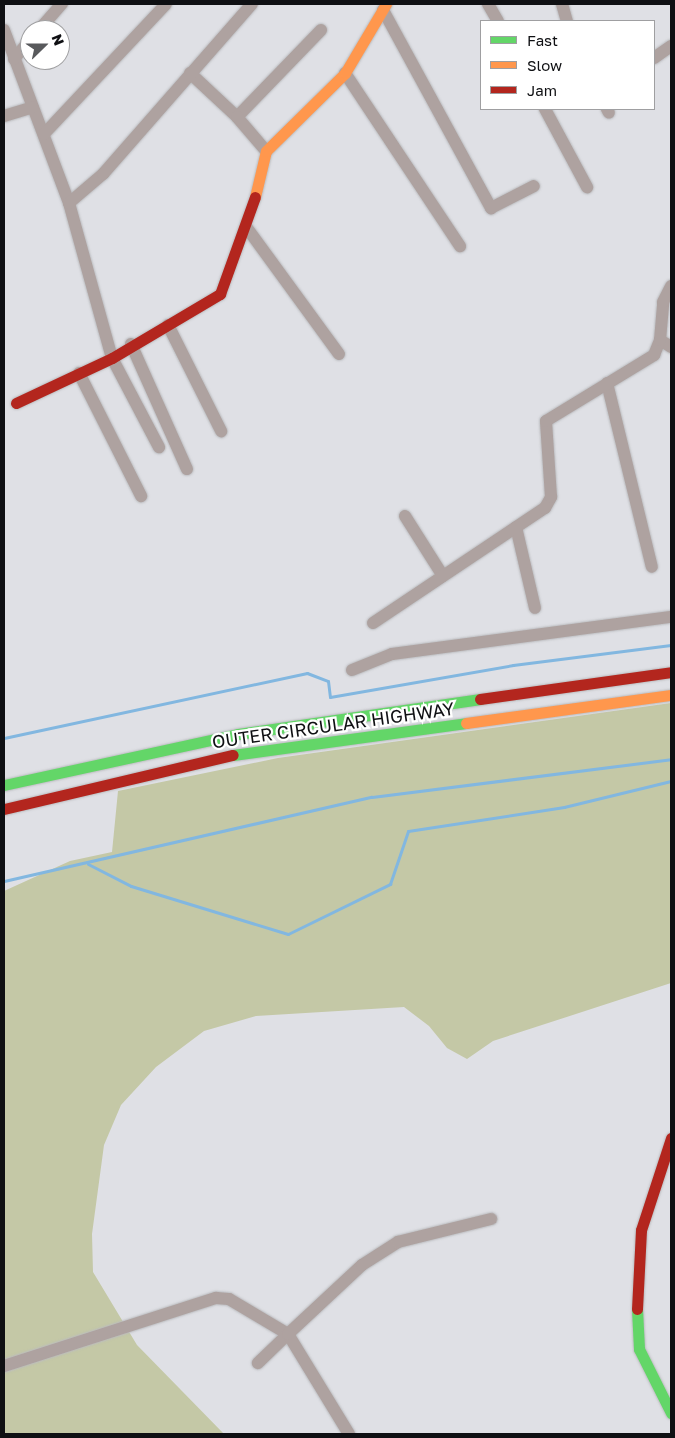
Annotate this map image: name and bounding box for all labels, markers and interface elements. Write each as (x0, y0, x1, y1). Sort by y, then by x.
north arrow (20, 20, 70, 70)
legend (480, 20, 655, 110)
text: N (49, 31, 68, 48)
text: Fast (527, 31, 558, 49)
text: Slow (527, 56, 562, 74)
text: Jam (527, 81, 557, 99)
street label: OUTER CIRCULAR HIGHWAY (211, 697, 455, 753)

